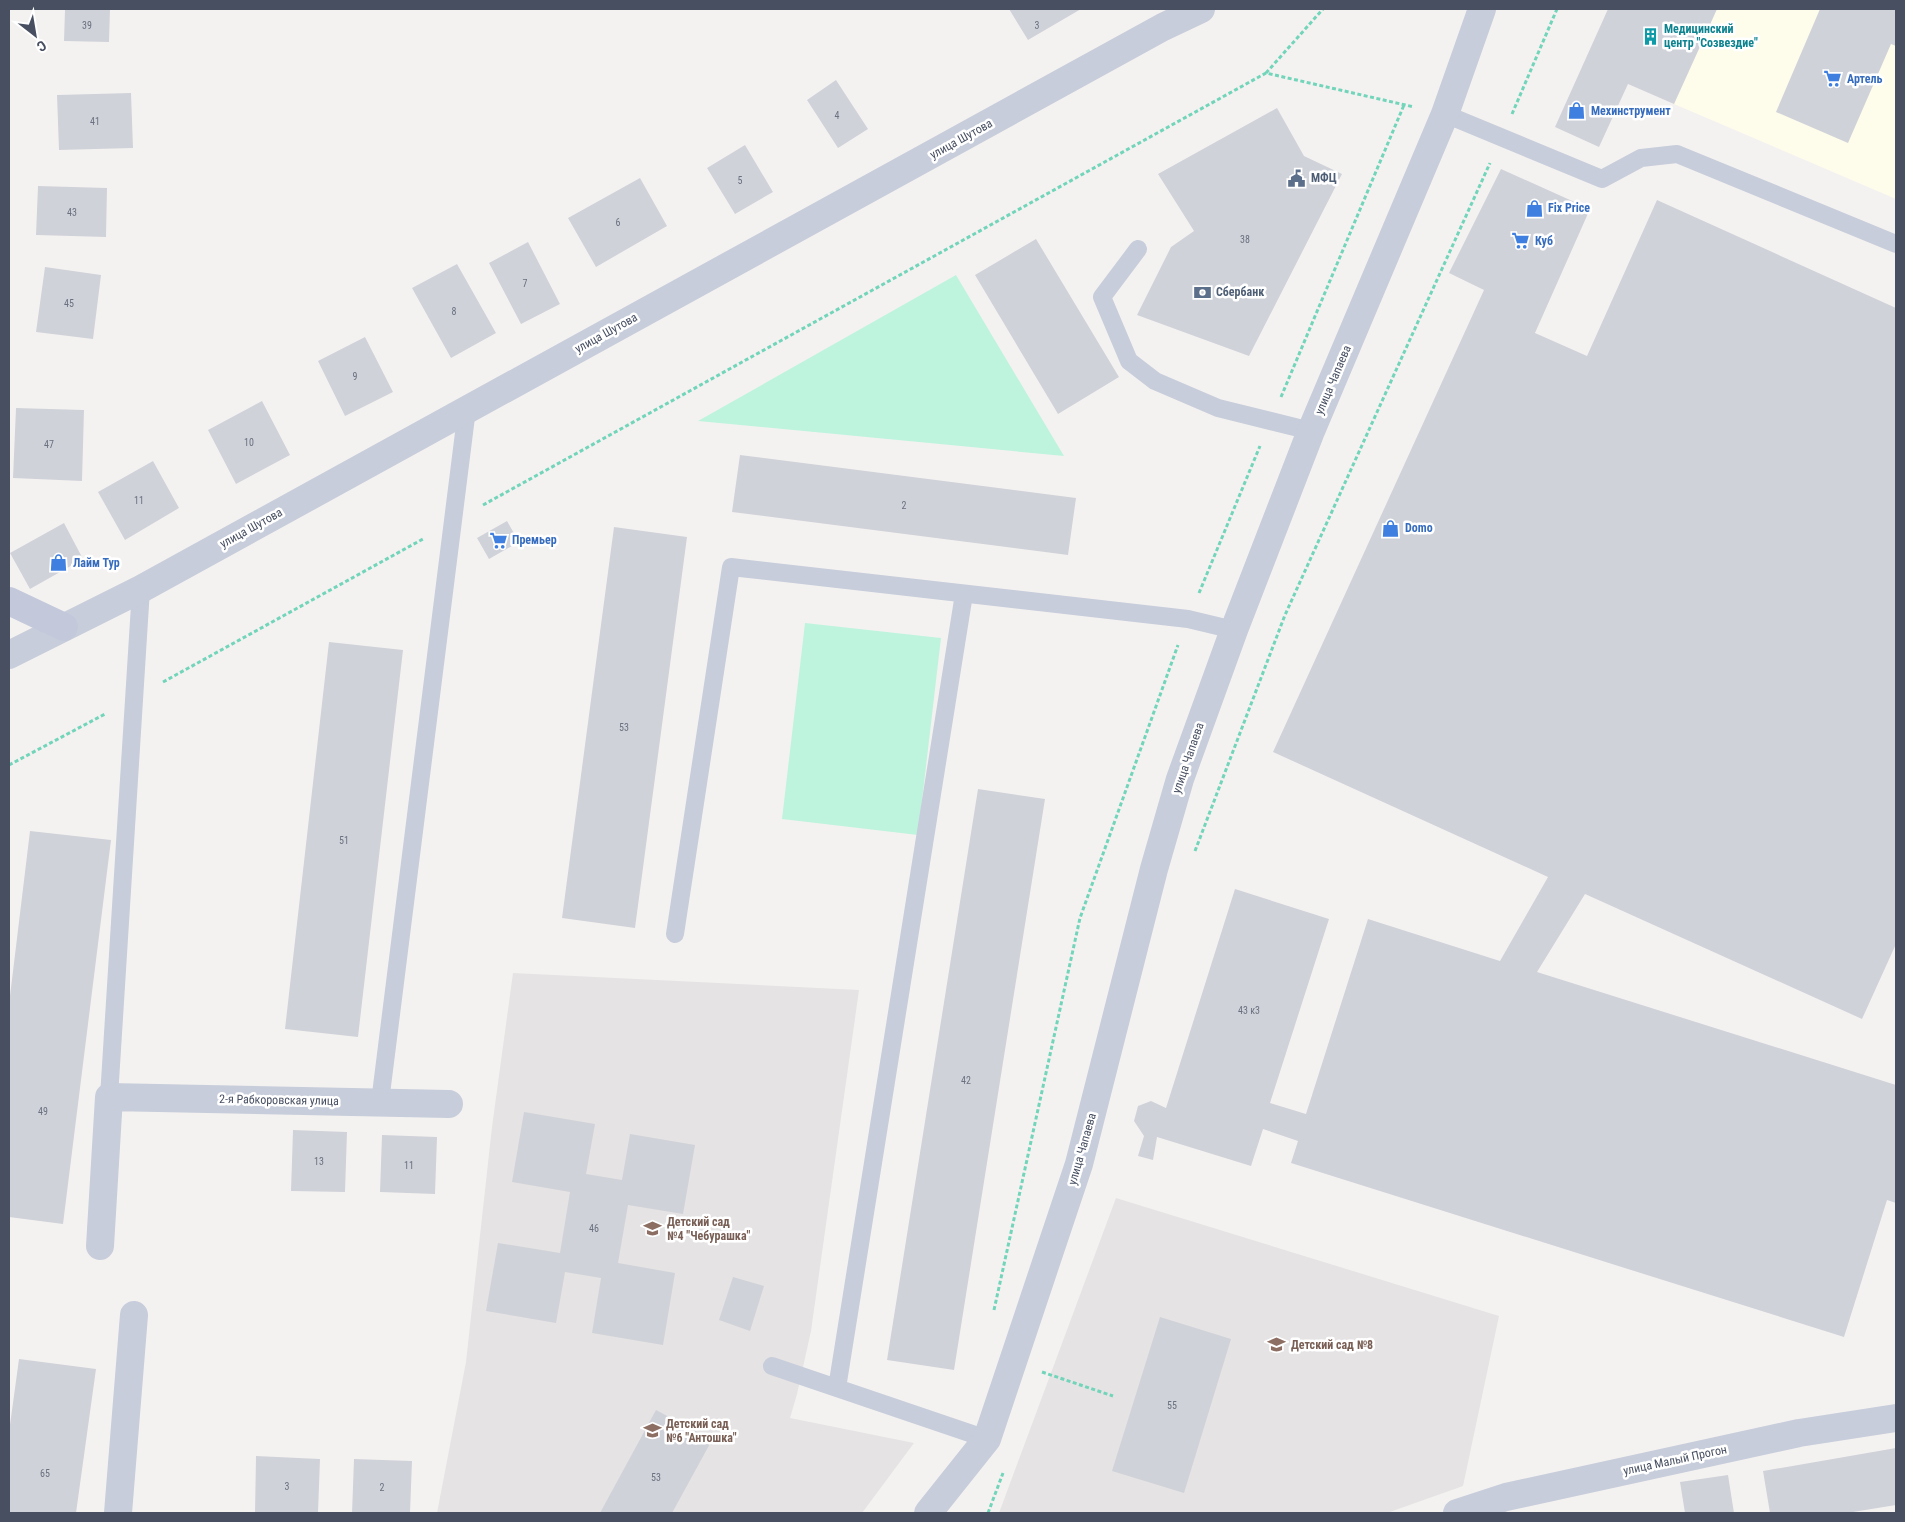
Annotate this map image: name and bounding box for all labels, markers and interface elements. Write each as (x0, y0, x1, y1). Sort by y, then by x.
north arrow (10, 10, 60, 60)
house number: 39 (82, 20, 92, 31)
house number: 3 (1035, 20, 1040, 31)
place label: Медицинский центр "Созвездие" (1664, 22, 1758, 50)
building icon: Медицинский центр "Созвездие" (1640, 26, 1660, 46)
text: С (34, 37, 49, 55)
supermarket icon: Артель (1823, 69, 1843, 89)
place label: Артель (1847, 72, 1882, 86)
shop icon: Мехинструмент (1567, 101, 1587, 121)
place label: Мехинструмент (1591, 104, 1671, 118)
house number: 4 (835, 110, 840, 121)
house number: 41 (90, 116, 100, 127)
street label: улица Шутова (927, 116, 995, 162)
public building icon: МФЦ (1287, 168, 1307, 188)
place label: МФЦ (1311, 171, 1337, 185)
house number: 5 (738, 175, 743, 186)
shop icon: Fix Price (1524, 198, 1544, 218)
place label: Fix Price (1548, 201, 1590, 215)
house number: 43 (67, 207, 77, 218)
house number: 6 (616, 217, 621, 228)
supermarket icon: Куб (1511, 231, 1531, 251)
house number: 38 (1240, 234, 1250, 245)
place label: Куб (1535, 234, 1553, 248)
house number: 7 (523, 278, 528, 289)
bank icon: Сбербанк (1192, 282, 1212, 302)
place label: Сбербанк (1216, 285, 1264, 299)
house number: 45 (64, 298, 74, 309)
house number: 8 (452, 306, 457, 317)
street label: улица Шутова (572, 310, 640, 356)
street label: улица Чапаева (1312, 343, 1354, 417)
house number: 9 (353, 371, 358, 382)
house number: 10 (244, 437, 254, 448)
house number: 47 (44, 439, 54, 450)
house number: 11 (134, 495, 144, 506)
house number: 2 (902, 500, 907, 511)
street label: улица Шутова (217, 505, 285, 551)
shop icon: Domo (1381, 518, 1401, 538)
place label: Domo (1405, 521, 1433, 535)
supermarket icon: Премьер (488, 530, 508, 550)
place label: Премьер (512, 533, 557, 547)
shop icon: Лайм Тур (49, 553, 69, 573)
place label: Лайм Тур (73, 556, 120, 570)
street label: улица Чапаева (1169, 720, 1207, 795)
house number: 53 (619, 722, 629, 733)
house number: 51 (339, 835, 349, 846)
house number: 43 к3 (1238, 1005, 1260, 1016)
house number: 42 (961, 1075, 971, 1086)
street label: 2-я Рабкоровская улица (219, 1092, 339, 1108)
house number: 49 (38, 1106, 48, 1117)
street label: улица Чапаева (1065, 1111, 1099, 1187)
house number: 13 (314, 1156, 324, 1167)
house number: 11 (404, 1160, 414, 1171)
place label: Детский сад №4 "Чебурашка" (667, 1215, 750, 1243)
school or university icon: Детский сад №4 "Чебурашка" (643, 1219, 663, 1239)
house number: 46 (589, 1223, 599, 1234)
school or university icon: Детский сад №8 (1267, 1335, 1287, 1355)
place label: Детский сад №8 (1291, 1338, 1373, 1352)
house number: 55 (1167, 1400, 1177, 1411)
place label: Детский сад №6 "Антошка" (666, 1417, 737, 1445)
school or university icon: Детский сад №6 "Антошка" (642, 1421, 662, 1441)
street label: улица Малый Прогон (1622, 1442, 1728, 1478)
house number: 65 (40, 1468, 50, 1479)
house number: 53 (651, 1472, 661, 1483)
house number: 3 (285, 1481, 290, 1492)
house number: 2 (380, 1482, 385, 1493)

